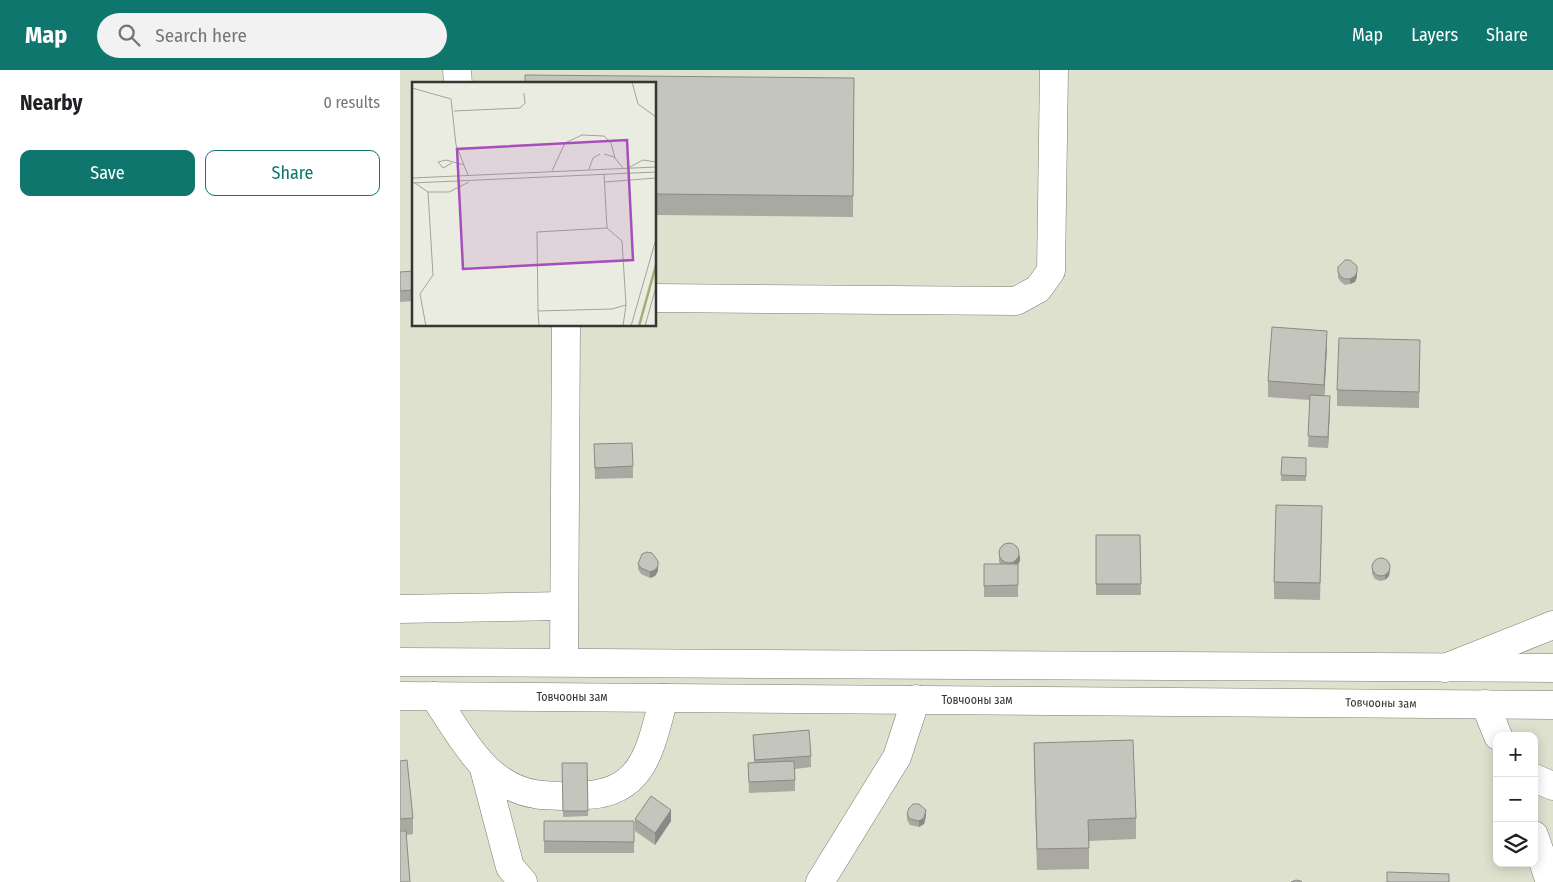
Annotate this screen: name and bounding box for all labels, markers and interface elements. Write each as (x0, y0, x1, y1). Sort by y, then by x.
search box (97, 13, 447, 58)
text: Map (25, 21, 67, 49)
icon: search (115, 21, 143, 49)
text: Search here (155, 24, 247, 47)
text: Map (1352, 24, 1383, 46)
text: Layers (1411, 24, 1458, 46)
text: Share (1486, 24, 1528, 46)
inset map (412, 82, 656, 326)
text: Nearby (20, 90, 82, 116)
text: 0 results (323, 93, 380, 112)
button: Save (20, 150, 195, 196)
button: Share (205, 150, 380, 196)
street label: Товчооны зам (536, 690, 608, 704)
street label: Товчооны зам (941, 693, 1013, 707)
street label: Товчооны зам (1345, 695, 1417, 711)
map controls (1493, 732, 1538, 867)
button: + (1493, 732, 1538, 777)
button: − (1493, 777, 1538, 822)
button: layers (1493, 822, 1538, 867)

